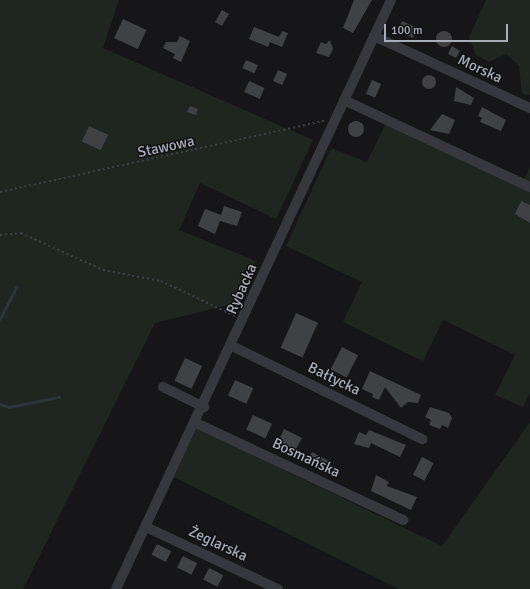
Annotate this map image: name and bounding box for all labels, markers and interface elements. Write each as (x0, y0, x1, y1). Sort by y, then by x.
scale bar (386, 16, 510, 42)
text: 100 m (391, 23, 423, 38)
street label: Morska (455, 51, 505, 87)
street label: Stawowa (136, 132, 196, 162)
street label: Rybacka (223, 261, 261, 317)
street label: Bałtycka (305, 359, 363, 399)
street label: Bosmańska (269, 434, 343, 482)
street label: Żeglarska (186, 523, 250, 565)

